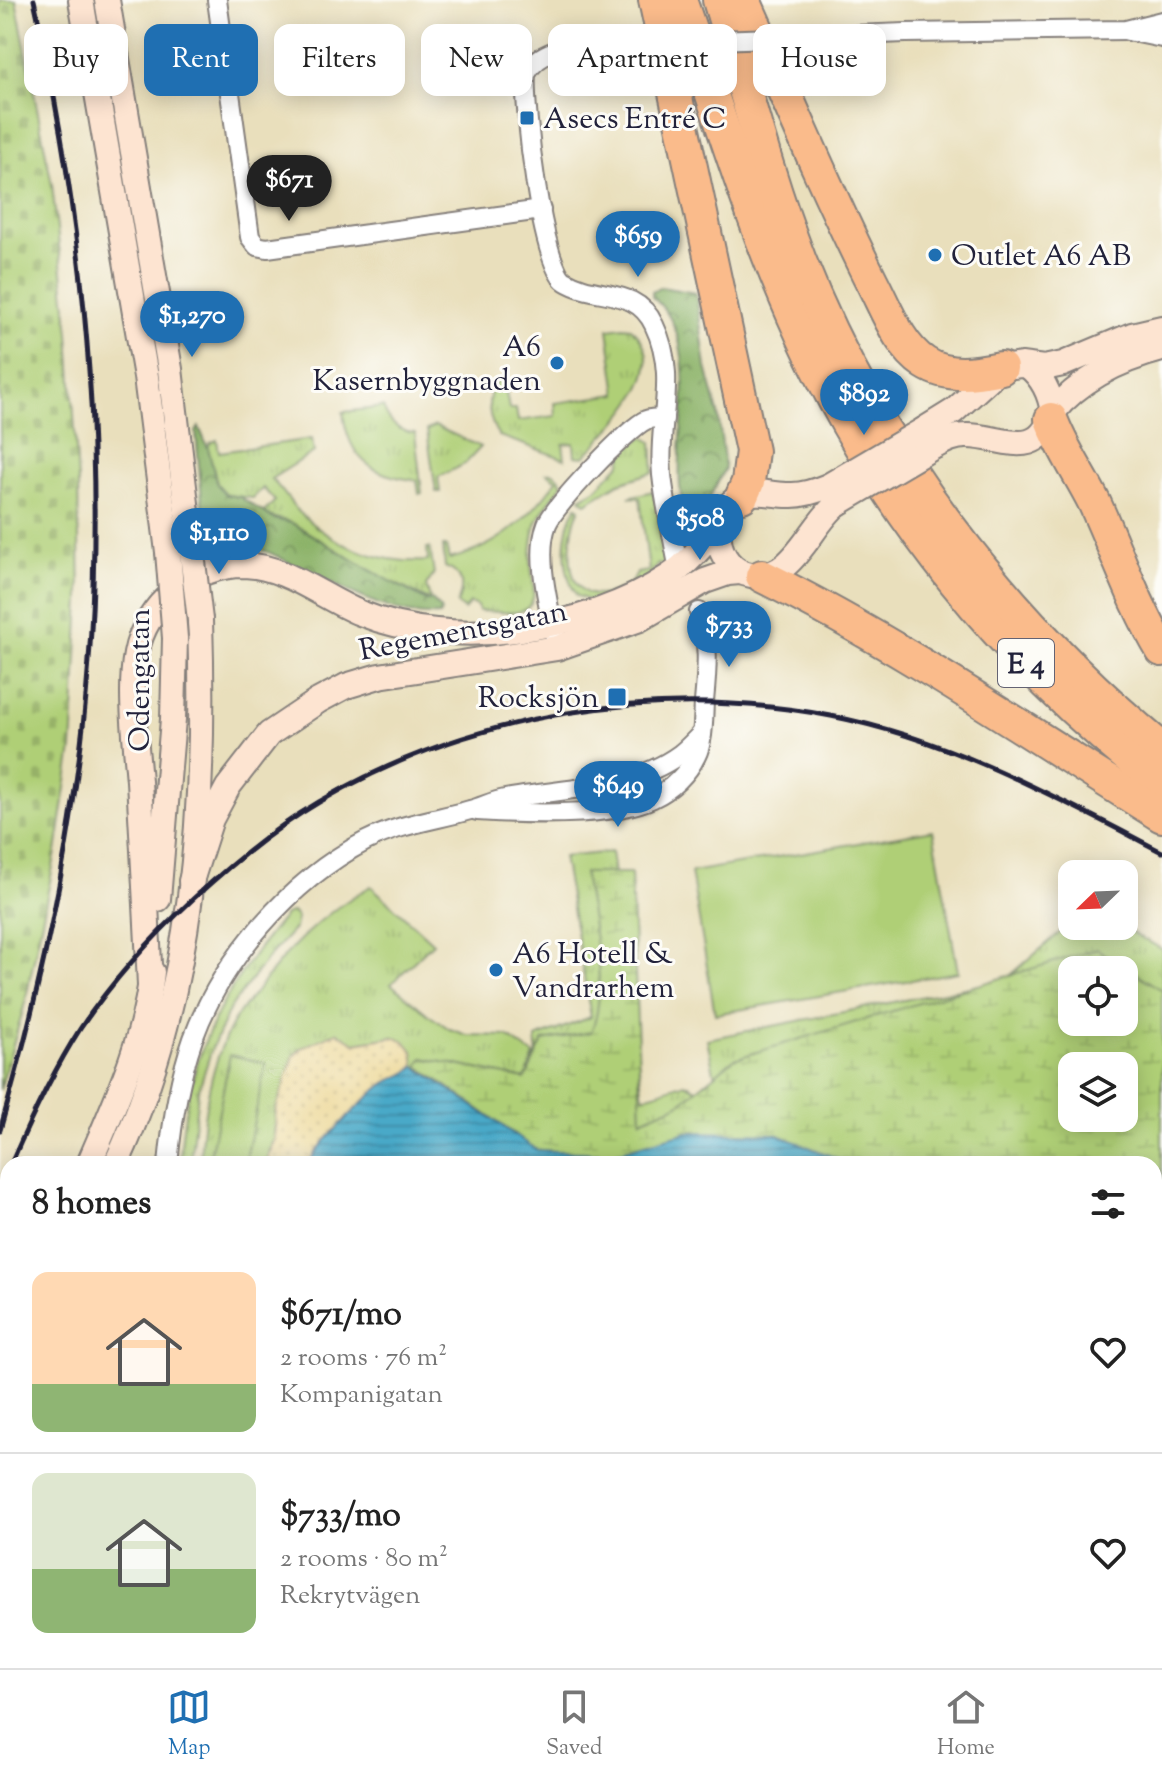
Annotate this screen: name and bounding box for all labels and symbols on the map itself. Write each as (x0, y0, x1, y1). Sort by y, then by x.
place label: Asecs Entré C (543, 99, 727, 142)
marker: Asecs Entré C (518, 109, 536, 127)
pin: $671 (242, 155, 336, 223)
pin: $659 (591, 211, 685, 279)
place label: Outlet A6 AB (951, 236, 1131, 279)
marker: Outlet A6 AB (926, 246, 944, 264)
pin: $1,270 (127, 291, 257, 359)
place label: A6 Kasernbyggnaden (312, 327, 541, 404)
marker: A6 Kasernbyggnaden (548, 354, 566, 372)
pin: $892 (817, 369, 911, 437)
pin: $508 (653, 494, 747, 562)
pin: $1,110 (154, 508, 284, 576)
street label: Regementsgatan (356, 591, 571, 674)
pin: $733 (682, 601, 776, 669)
street label: Odengatan (120, 608, 163, 752)
road number: E 4 (998, 639, 1054, 687)
place label: Rocksjön (478, 678, 599, 721)
marker: Rocksjön (606, 686, 628, 708)
pin: $649 (571, 761, 665, 829)
north arrow (1058, 860, 1138, 940)
place label: A6 Hotell & Vandrarhem (512, 934, 674, 1011)
marker: A6 Hotell & Vandrarhem (487, 961, 505, 979)

